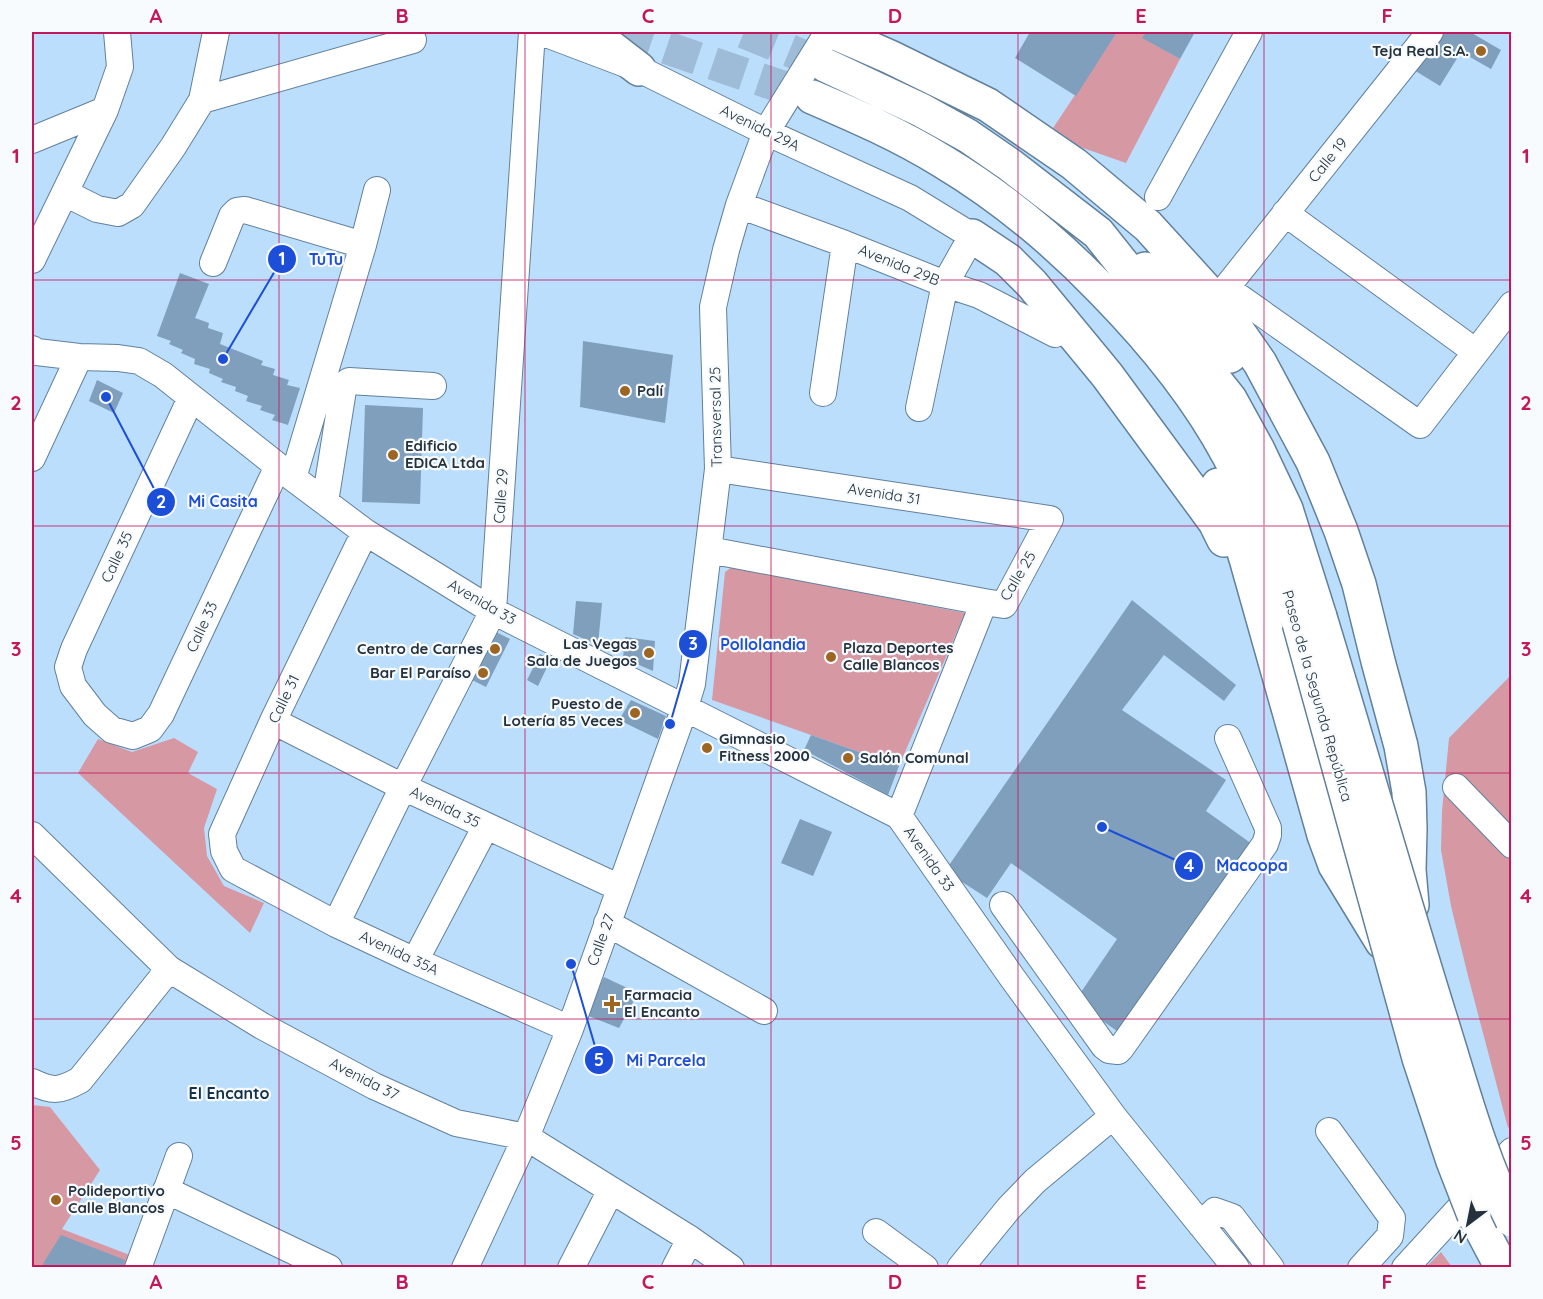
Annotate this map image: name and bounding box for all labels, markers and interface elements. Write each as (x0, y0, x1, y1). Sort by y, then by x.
text: A (150, 3, 163, 28)
text: B (395, 3, 409, 28)
text: C (642, 3, 655, 28)
text: D (888, 3, 902, 28)
text: E (1135, 3, 1147, 28)
text: F (1381, 3, 1393, 28)
place label: Teja Real S.A. (1372, 41, 1469, 60)
marker: Teja Real S.A. (1474, 44, 1488, 58)
street label: Avenida 29A (717, 100, 803, 155)
street label: Calle 19 (1304, 133, 1351, 186)
text: 1 (12, 143, 20, 168)
text: 1 (1522, 143, 1530, 168)
street label: Avenida 29B (856, 240, 943, 290)
callout: TuTu (267, 242, 356, 276)
text: 1 (278, 247, 286, 270)
text: TuTu (309, 249, 343, 269)
street label: Transversal 25 (705, 366, 726, 468)
place label: Palí (637, 381, 663, 400)
marker: Palí (618, 384, 632, 398)
text: 2 (10, 390, 22, 415)
text: 2 (1520, 390, 1532, 415)
place label: Edificio EDICA Ltda (405, 436, 485, 472)
marker: Edificio EDICA Ltda (386, 448, 400, 462)
street label: Calle 29 (489, 468, 512, 524)
street label: Avenida 31 (846, 478, 922, 509)
callout: Mi Casita (146, 485, 270, 519)
text: 2 (156, 490, 166, 513)
text: Mi Casita (188, 491, 258, 511)
street label: Calle 35 (96, 528, 137, 585)
street label: Calle 25 (995, 547, 1040, 604)
street label: Avenida 33 (445, 574, 520, 629)
street label: Paseo de la Segunda República (1278, 588, 1357, 804)
street label: Calle 33 (182, 598, 222, 655)
callout: Pollolandia (678, 627, 817, 661)
text: 3 (688, 632, 698, 655)
place label: Las Vegas Sala de Juegos (527, 634, 637, 670)
text: Pollolandia (720, 634, 806, 654)
text: 3 (11, 636, 21, 661)
text: 3 (1521, 636, 1531, 661)
place label: Plaza Deportes Calle Blancos (843, 638, 954, 674)
place label: Centro de Carnes (357, 639, 483, 658)
marker: Centro de Carnes (488, 642, 502, 656)
marker: Las Vegas Sala de Juegos (642, 646, 656, 660)
marker: Plaza Deportes Calle Blancos (824, 650, 838, 664)
place label: Bar El Paraíso (370, 663, 471, 682)
marker: Bar El Paraíso (476, 666, 490, 680)
street label: Calle 31 (264, 671, 303, 726)
place label: Puesto de Lotería 85 Veces (503, 694, 623, 730)
marker: Puesto de Lotería 85 Veces (628, 706, 642, 720)
place label: Gimnasio Fitness 2000 (719, 729, 810, 765)
marker: Gimnasio Fitness 2000 (700, 741, 714, 755)
place label: Salón Comunal (860, 748, 969, 767)
marker: Salón Comunal (841, 751, 855, 765)
street label: Avenida 35 (407, 781, 483, 832)
street label: Avenida 33 (900, 822, 959, 895)
callout: Macoopa (1174, 849, 1300, 883)
text: 4 (1184, 854, 1195, 877)
text: Macoopa (1216, 855, 1288, 875)
text: 4 (10, 883, 22, 908)
text: 4 (1520, 883, 1532, 908)
street label: Calle 27 (582, 911, 619, 968)
street label: Avenida 35A (356, 926, 442, 979)
place label: Farmacia El Encanto (624, 985, 700, 1021)
marker: Farmacia El Encanto (605, 997, 619, 1011)
callout: Mi Parcela (584, 1043, 717, 1077)
text: 5 (594, 1048, 604, 1071)
text: Mi Parcela (626, 1050, 706, 1070)
street label: Avenida 37 (326, 1053, 402, 1104)
district label: El Encanto (189, 1083, 270, 1103)
text: 5 (10, 1130, 22, 1155)
text: 5 (1520, 1130, 1532, 1155)
place label: Polideportivo Calle Blancos (68, 1181, 165, 1217)
marker: Polideportivo Calle Blancos (49, 1193, 63, 1207)
north arrow (1438, 1194, 1498, 1254)
text: N (1450, 1225, 1470, 1248)
text: A (150, 1269, 163, 1294)
text: B (395, 1269, 409, 1294)
text: C (642, 1269, 655, 1294)
text: D (888, 1269, 902, 1294)
text: E (1135, 1269, 1147, 1294)
text: F (1381, 1269, 1393, 1294)

